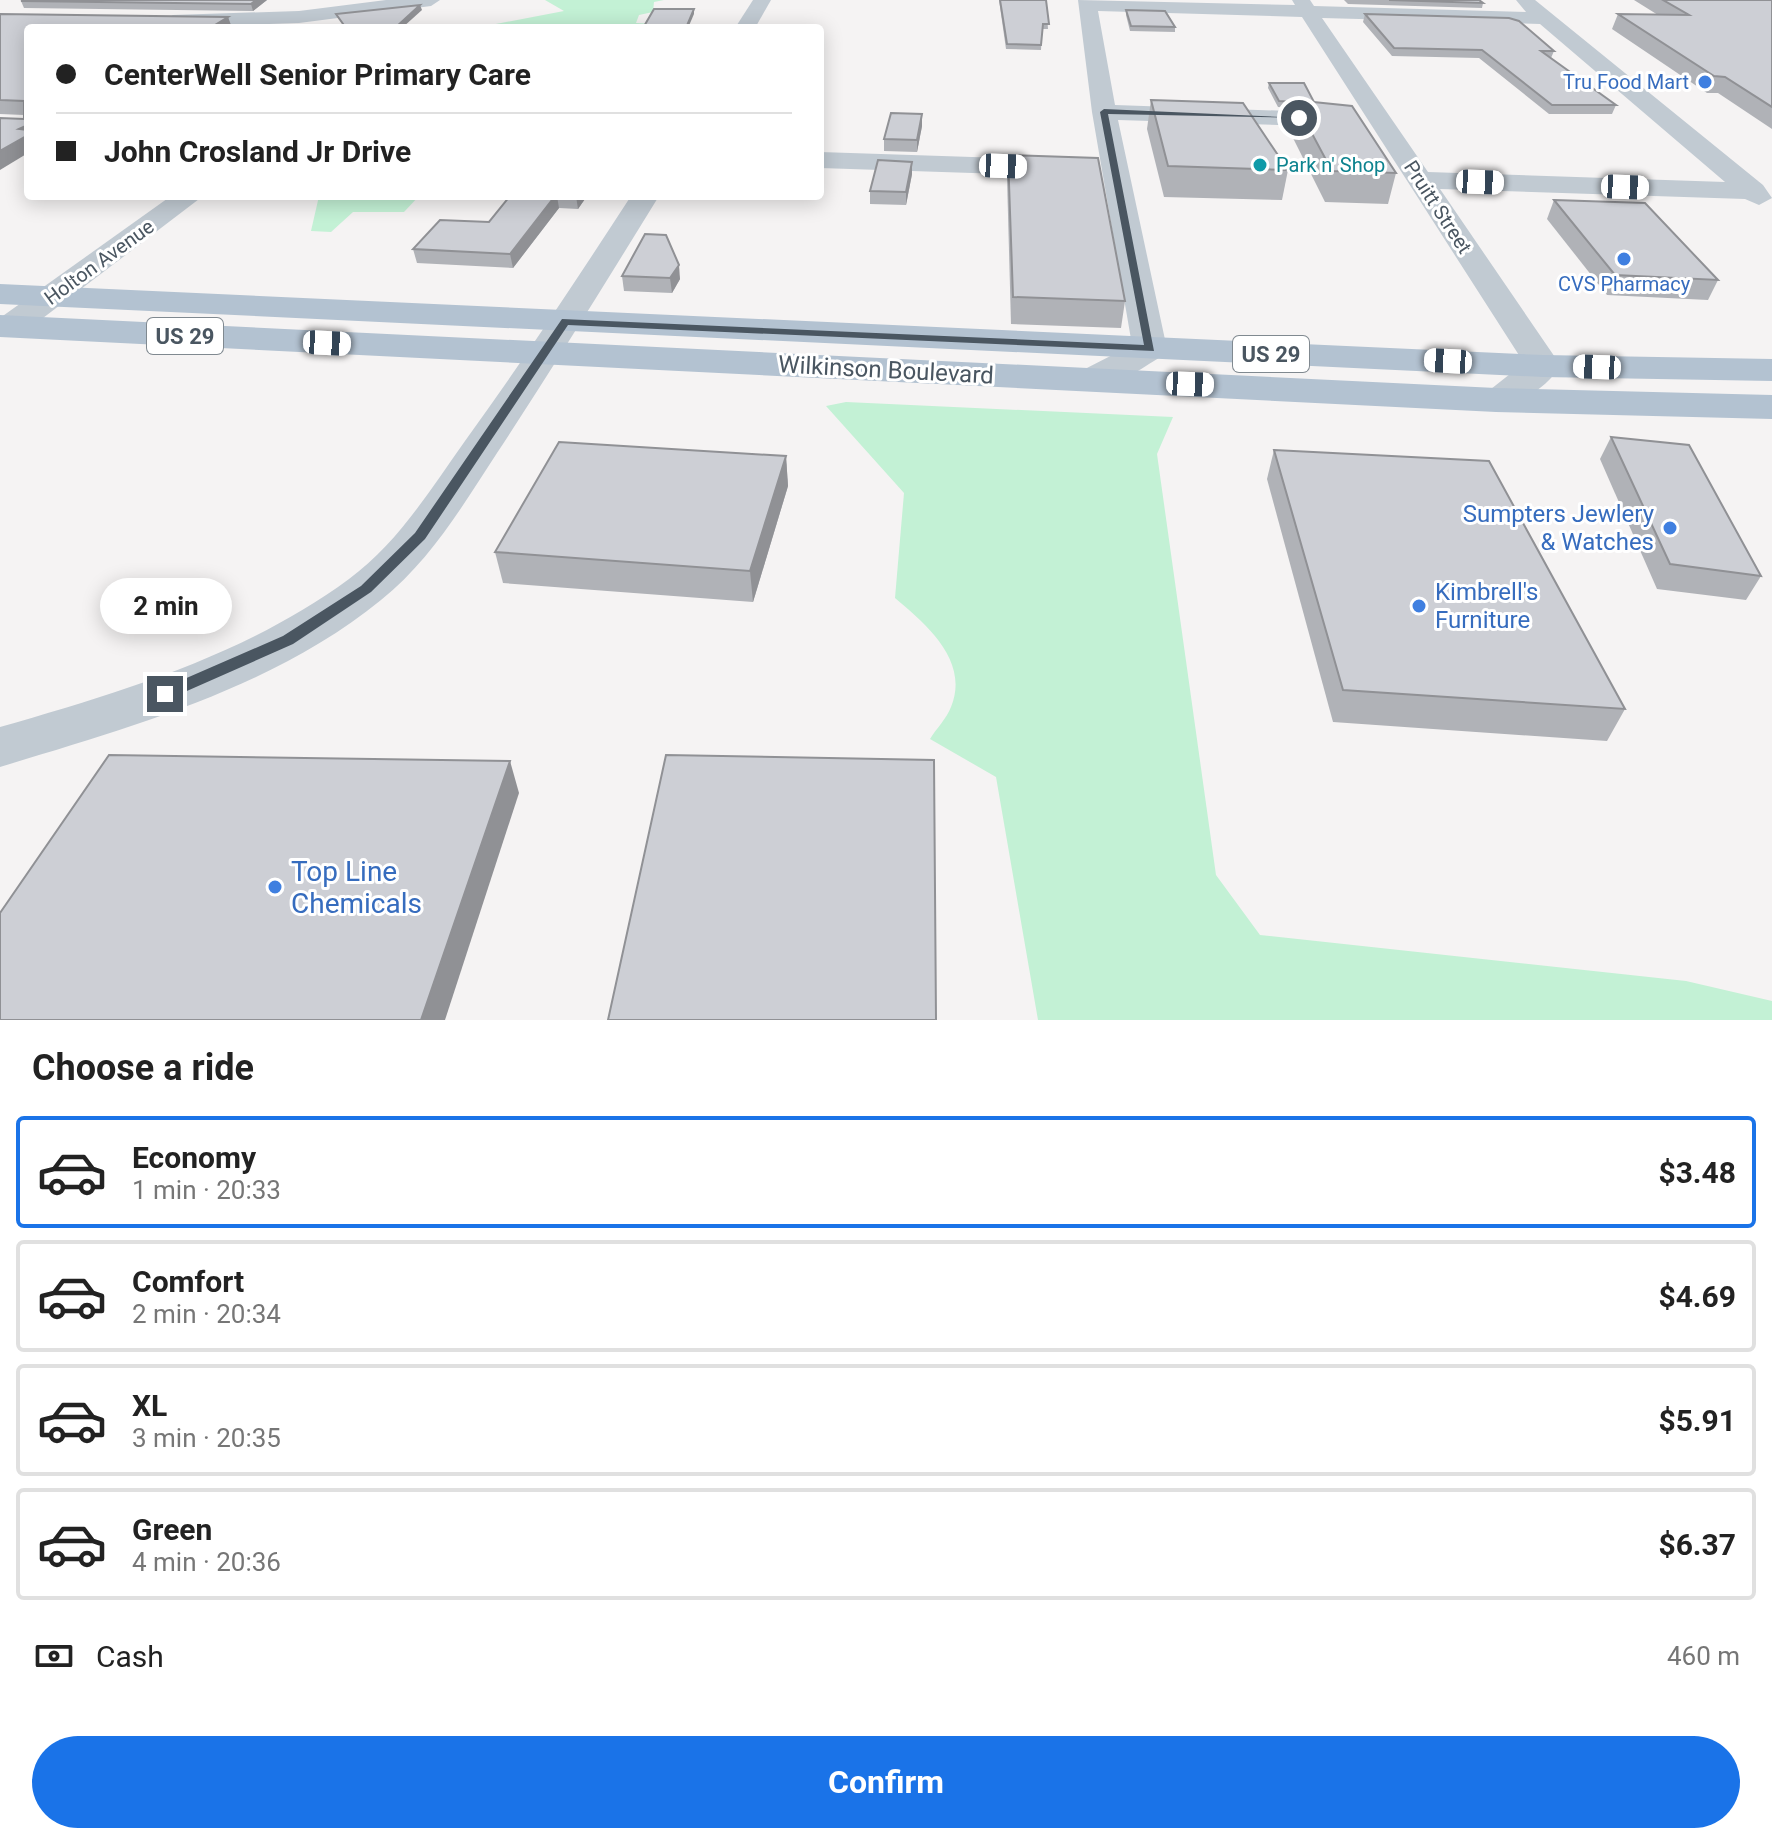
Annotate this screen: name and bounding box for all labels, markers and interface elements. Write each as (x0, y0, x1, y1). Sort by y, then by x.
text: CenterWell Senior Primary Care (104, 57, 531, 92)
place label: Tru Food Mart (1563, 70, 1689, 94)
marker: Tru Food Mart (1696, 73, 1714, 91)
route start (1281, 100, 1317, 136)
text: John Crosland Jr Drive (104, 134, 411, 169)
car (979, 153, 1027, 179)
place label: Park n' Shop (1276, 153, 1385, 177)
marker: Park n' Shop (1251, 156, 1269, 174)
street label: Pruitt Street (1399, 156, 1477, 258)
car (1456, 169, 1504, 195)
car (1601, 174, 1649, 200)
street label: Holton Avenue (39, 214, 159, 310)
marker: CVS Pharmacy (1615, 250, 1633, 268)
place label: CVS Pharmacy (1558, 272, 1691, 296)
road number: US 29 (147, 318, 223, 354)
car (302, 330, 352, 356)
road number: US 29 (1233, 336, 1309, 372)
car (1423, 348, 1473, 374)
street label: Wilkinson Boulevard (778, 350, 994, 390)
car (1573, 354, 1621, 380)
car (1166, 371, 1214, 397)
place label: Sumpters Jewlery & Watches (1463, 500, 1655, 556)
marker: Sumpters Jewlery & Watches (1661, 519, 1679, 537)
callout: 2 min (99, 578, 231, 634)
place label: Kimbrell's Furniture (1435, 578, 1538, 634)
text: 2 min (133, 591, 199, 621)
marker: Kimbrell's Furniture (1410, 597, 1428, 615)
route end (147, 676, 183, 712)
place label: Top Line Chemicals (291, 855, 422, 920)
marker: Top Line Chemicals (266, 878, 284, 896)
text: Choose a ride (32, 1047, 254, 1089)
icon: car (36, 1136, 108, 1208)
text: Economy (132, 1140, 256, 1175)
text: $3.48 (1658, 1155, 1736, 1190)
text: 1 min · 20:33 (132, 1175, 281, 1205)
icon: car (36, 1260, 108, 1332)
text: Comfort (132, 1264, 244, 1299)
text: $4.69 (1658, 1279, 1736, 1314)
text: 2 min · 20:34 (132, 1299, 281, 1329)
icon: car (36, 1384, 108, 1456)
text: XL (132, 1388, 167, 1423)
text: $5.91 (1658, 1403, 1736, 1438)
text: 3 min · 20:35 (132, 1423, 281, 1453)
icon: car (36, 1508, 108, 1580)
text: Green (132, 1512, 212, 1547)
text: $6.37 (1658, 1527, 1736, 1562)
text: 4 min · 20:36 (132, 1547, 281, 1577)
icon: cash (32, 1634, 76, 1678)
text: Cash (96, 1639, 164, 1674)
text: 460 m (1667, 1641, 1740, 1671)
button: Confirm (32, 1736, 1740, 1828)

